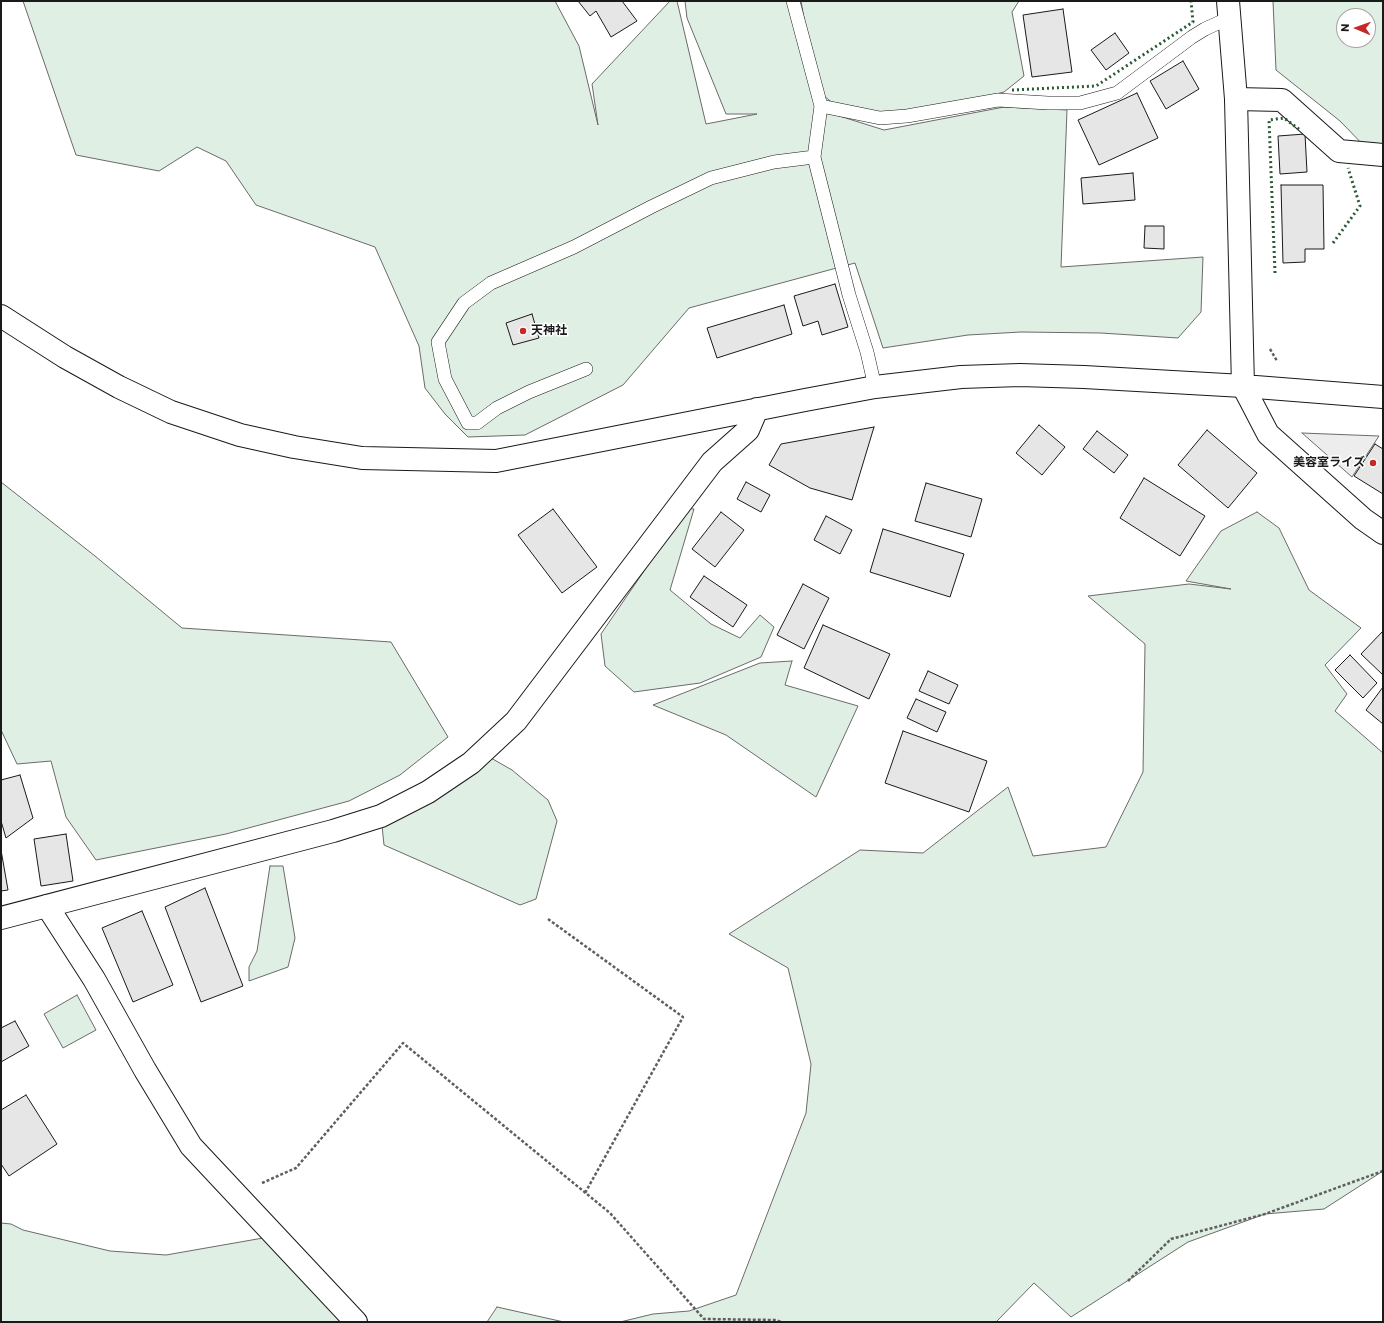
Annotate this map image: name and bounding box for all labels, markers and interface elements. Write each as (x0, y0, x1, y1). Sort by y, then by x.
north arrow (1336, 8, 1376, 48)
text: N (1337, 23, 1353, 32)
place label: 天神社 (531, 324, 567, 338)
marker: 天神社 (518, 326, 528, 336)
place label: 美容室ライズ (1293, 456, 1365, 470)
marker: 美容室ライズ (1368, 458, 1378, 468)

